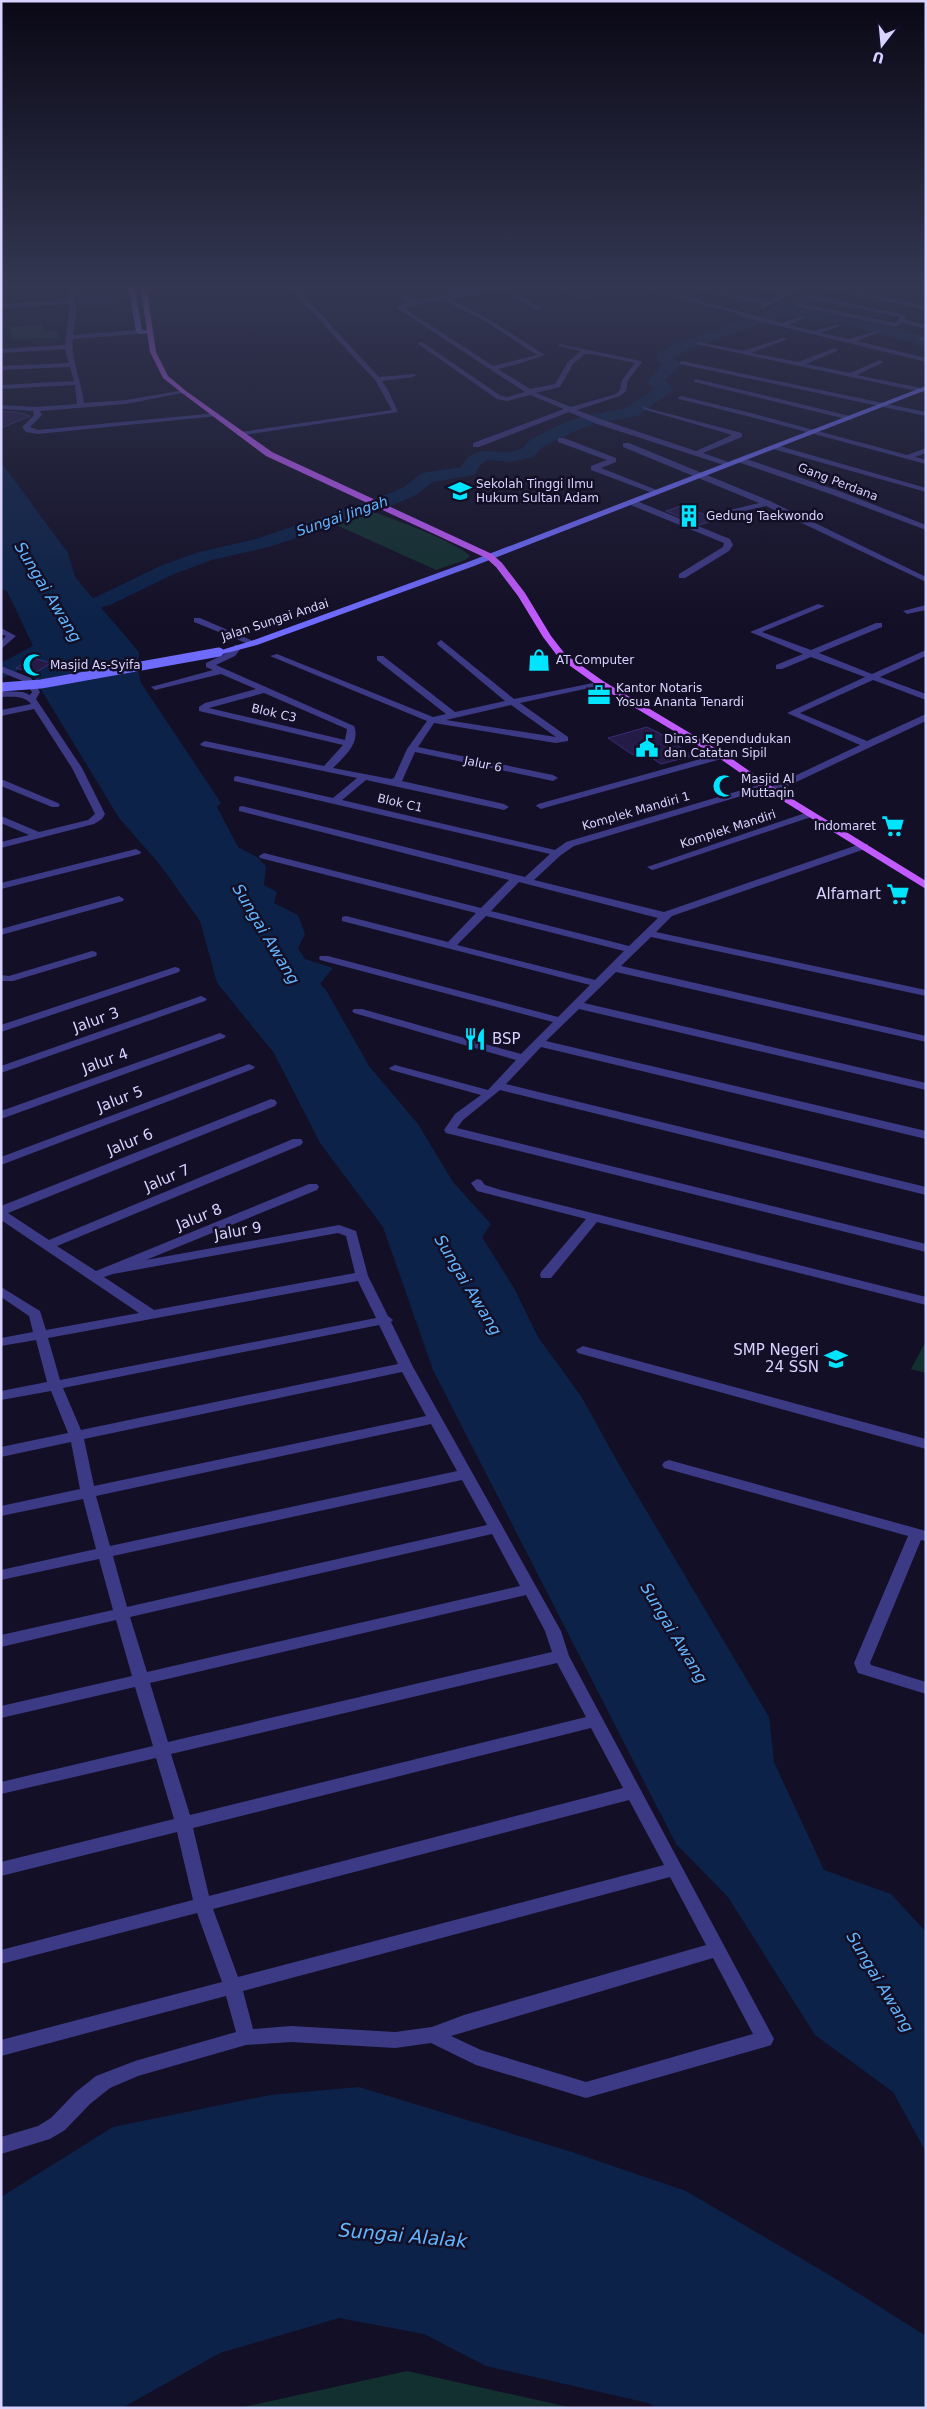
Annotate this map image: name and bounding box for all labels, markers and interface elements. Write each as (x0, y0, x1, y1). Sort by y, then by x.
north arrow (857, 20, 907, 70)
text: U (871, 48, 886, 67)
street label: Gang Perdana (796, 460, 880, 504)
place label: Sekolah Tinggi Ilmu Hukum Sultan Adam (476, 477, 599, 505)
school or university icon: Sekolah Tinggi Ilmu Hukum Sultan Adam (447, 478, 473, 504)
water label: Sungai Jingah (294, 493, 390, 539)
building icon: Gedung Taekwondo (676, 503, 702, 529)
place label: Gedung Taekwondo (706, 509, 824, 523)
water label: Sungai Awang (10, 538, 86, 646)
street label: Jalan Sungai Andai (219, 596, 330, 644)
shop icon: AT Computer (526, 647, 552, 673)
mosque icon: Masjid As-Syifa (21, 652, 47, 678)
place label: AT Computer (556, 653, 634, 667)
place label: Masjid As-Syifa (50, 658, 140, 672)
place label: Kantor Notaris Yosua Ananta Tenardi (615, 681, 744, 709)
office icon: Kantor Notaris Yosua Ananta Tenardi (586, 682, 612, 708)
street label: Blok C3 (250, 701, 298, 725)
place label: Dinas Kependudukan dan Catatan Sipil (664, 732, 791, 760)
public building icon: Dinas Kependudukan dan Catatan Sipil (634, 733, 660, 759)
street label: Jalur 6 (462, 753, 503, 775)
place label: Masjid Al Muttaqin (741, 772, 795, 800)
mosque icon: Masjid Al Muttaqin (711, 773, 737, 799)
street label: Komplek Mandiri 1 (581, 789, 691, 833)
street label: Blok C1 (376, 791, 424, 815)
street label: Komplek Mandiri (678, 807, 778, 851)
supermarket icon: Indomaret (880, 813, 906, 839)
place label: Indomaret (814, 819, 876, 833)
water label: Sungai Awang (228, 880, 304, 988)
supermarket icon: Alfamart (885, 881, 911, 907)
place label: Alfamart (816, 885, 881, 903)
street label: Jalur 3 (70, 1003, 122, 1037)
restaurant icon: BSP (462, 1026, 488, 1052)
place label: BSP (492, 1030, 521, 1048)
street label: Jalur 4 (79, 1044, 131, 1078)
street label: Jalur 5 (94, 1082, 146, 1116)
street label: Jalur 6 (104, 1125, 156, 1160)
street label: Jalur 7 (141, 1160, 193, 1196)
street label: Jalur 8 (173, 1200, 225, 1235)
street label: Jalur 9 (212, 1218, 263, 1244)
water label: Sungai Awang (430, 1231, 506, 1339)
place label: SMP Negeri 24 SSN (733, 1341, 819, 1376)
school or university icon: SMP Negeri 24 SSN (823, 1346, 849, 1372)
water label: Sungai Awang (636, 1579, 712, 1687)
water label: Sungai Awang (842, 1928, 918, 2036)
water label: Sungai Alalak (338, 2218, 469, 2252)

